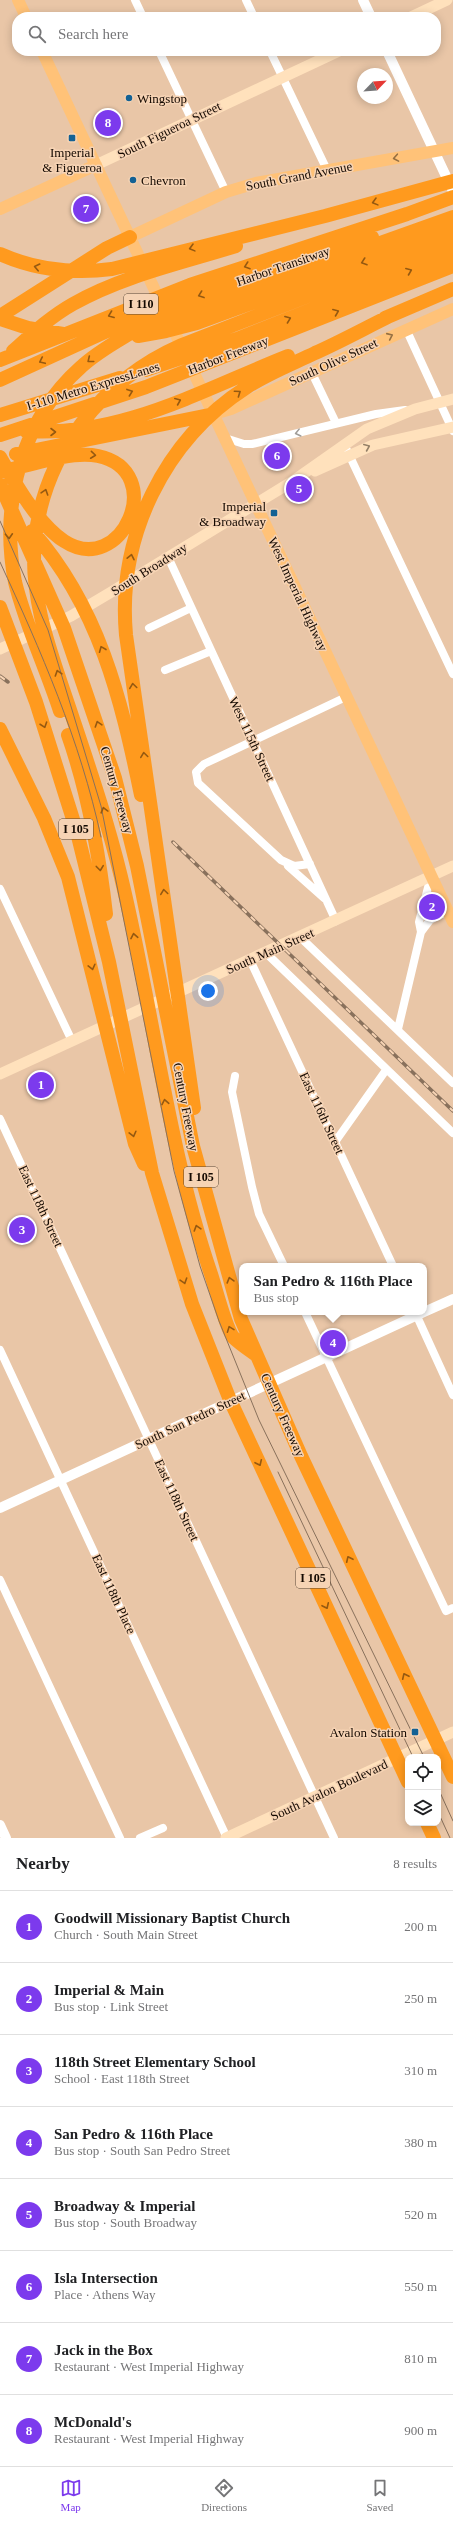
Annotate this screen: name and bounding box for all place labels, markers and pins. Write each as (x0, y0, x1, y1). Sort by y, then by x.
place label: Wingstop (137, 91, 187, 106)
marker: Wingstop (124, 93, 134, 103)
pin: 8 (95, 108, 121, 138)
marker: Imperial & Figueroa (67, 133, 77, 143)
place label: Imperial & Figueroa (42, 145, 102, 175)
place label: Chevron (141, 173, 186, 188)
marker: Chevron (128, 175, 138, 185)
pin: 7 (73, 194, 99, 224)
pin: 6 (264, 441, 290, 471)
pin: 5 (286, 474, 312, 504)
place label: Imperial & Broadway (199, 499, 266, 529)
marker: Imperial & Broadway (269, 508, 279, 518)
pin: 2 (419, 892, 445, 922)
pin: 1 (28, 1070, 54, 1100)
pin: 3 (9, 1215, 35, 1245)
pin: 4 (320, 1328, 346, 1358)
place label: Avalon Station (330, 1725, 408, 1740)
marker: Avalon Station (410, 1727, 420, 1737)

